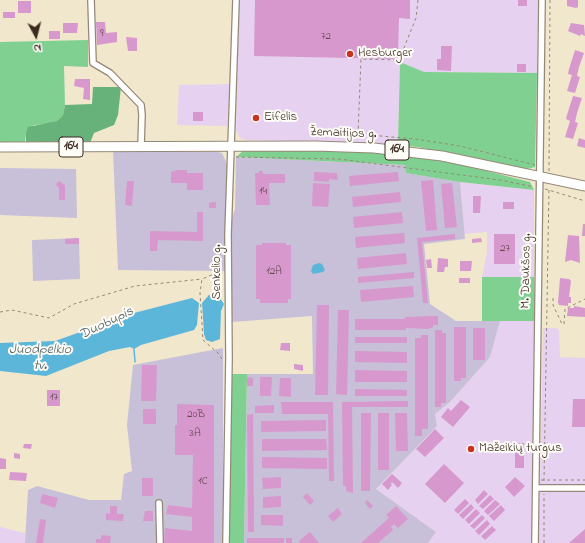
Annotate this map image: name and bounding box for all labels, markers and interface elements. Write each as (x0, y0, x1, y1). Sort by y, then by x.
north arrow (16, 16, 56, 56)
house number: 9 (100, 27, 104, 41)
house number: 72 (321, 30, 331, 44)
text: N (33, 40, 42, 56)
place label: Hesburger (358, 46, 412, 62)
marker: Hesburger (345, 49, 355, 59)
place label: Eifelis (264, 110, 297, 126)
marker: Eifelis (251, 113, 261, 123)
street label: Žemaitijos g. (309, 125, 377, 143)
road number: 164 (59, 137, 83, 157)
road number: 164 (385, 140, 409, 160)
house number: 14 (259, 185, 267, 199)
street label: M. Daukšos g. (519, 233, 535, 309)
house number: 27 (500, 242, 510, 256)
street label: Senkelio g. (210, 244, 226, 300)
house number: 12A (266, 265, 282, 279)
water label: Duobupis (77, 304, 137, 344)
water label: Juodpelkio tv. (9, 343, 71, 376)
house number: 17 (50, 391, 58, 405)
house number: 20B (187, 408, 205, 422)
house number: 3A (189, 427, 201, 441)
place label: Mažeikių turgus (479, 441, 562, 457)
marker: Mažeikių turgus (466, 444, 476, 454)
house number: 1C (198, 475, 208, 489)

